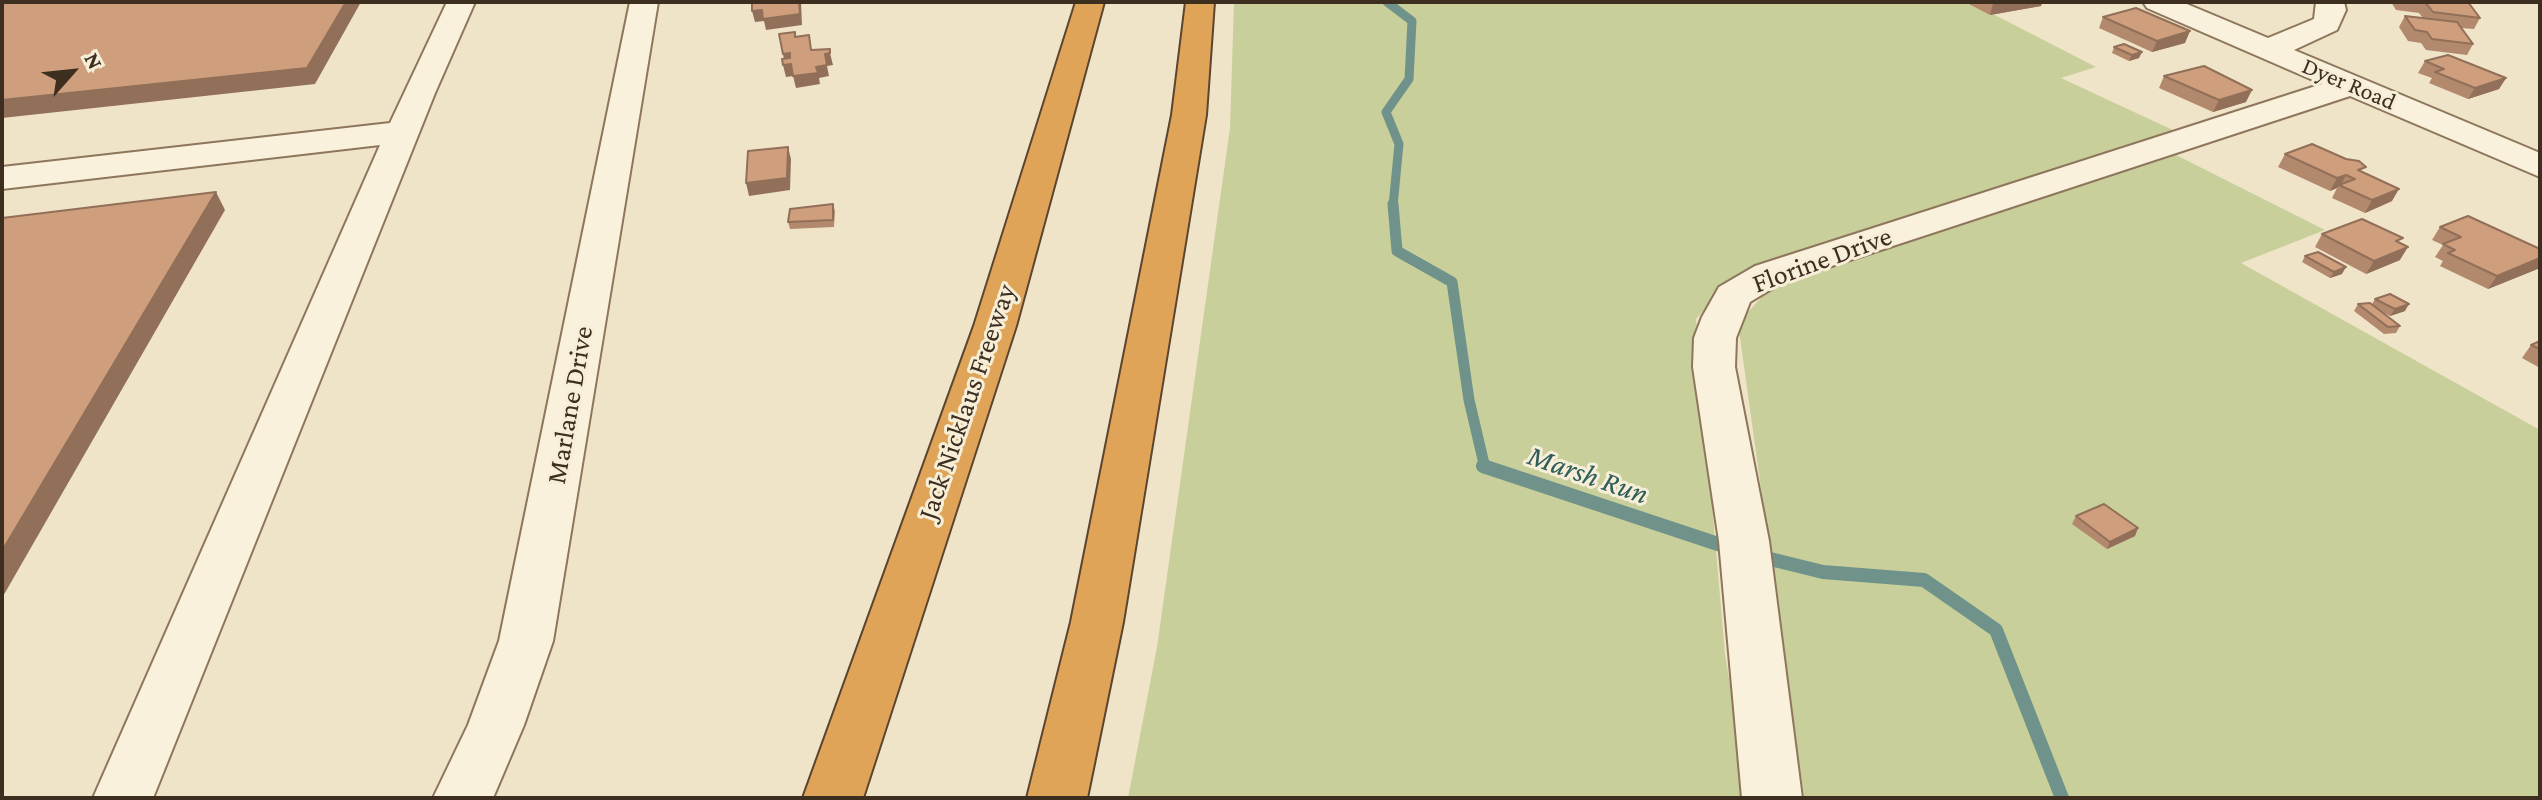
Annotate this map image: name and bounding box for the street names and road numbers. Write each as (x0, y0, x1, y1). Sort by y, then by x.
street label: Dyer Road (2298, 51, 2400, 117)
street label: Florine Drive (1748, 219, 1896, 301)
street label: Jack Nicklaus Freeway (911, 280, 1023, 524)
street label: Marlane Drive (540, 323, 600, 487)

